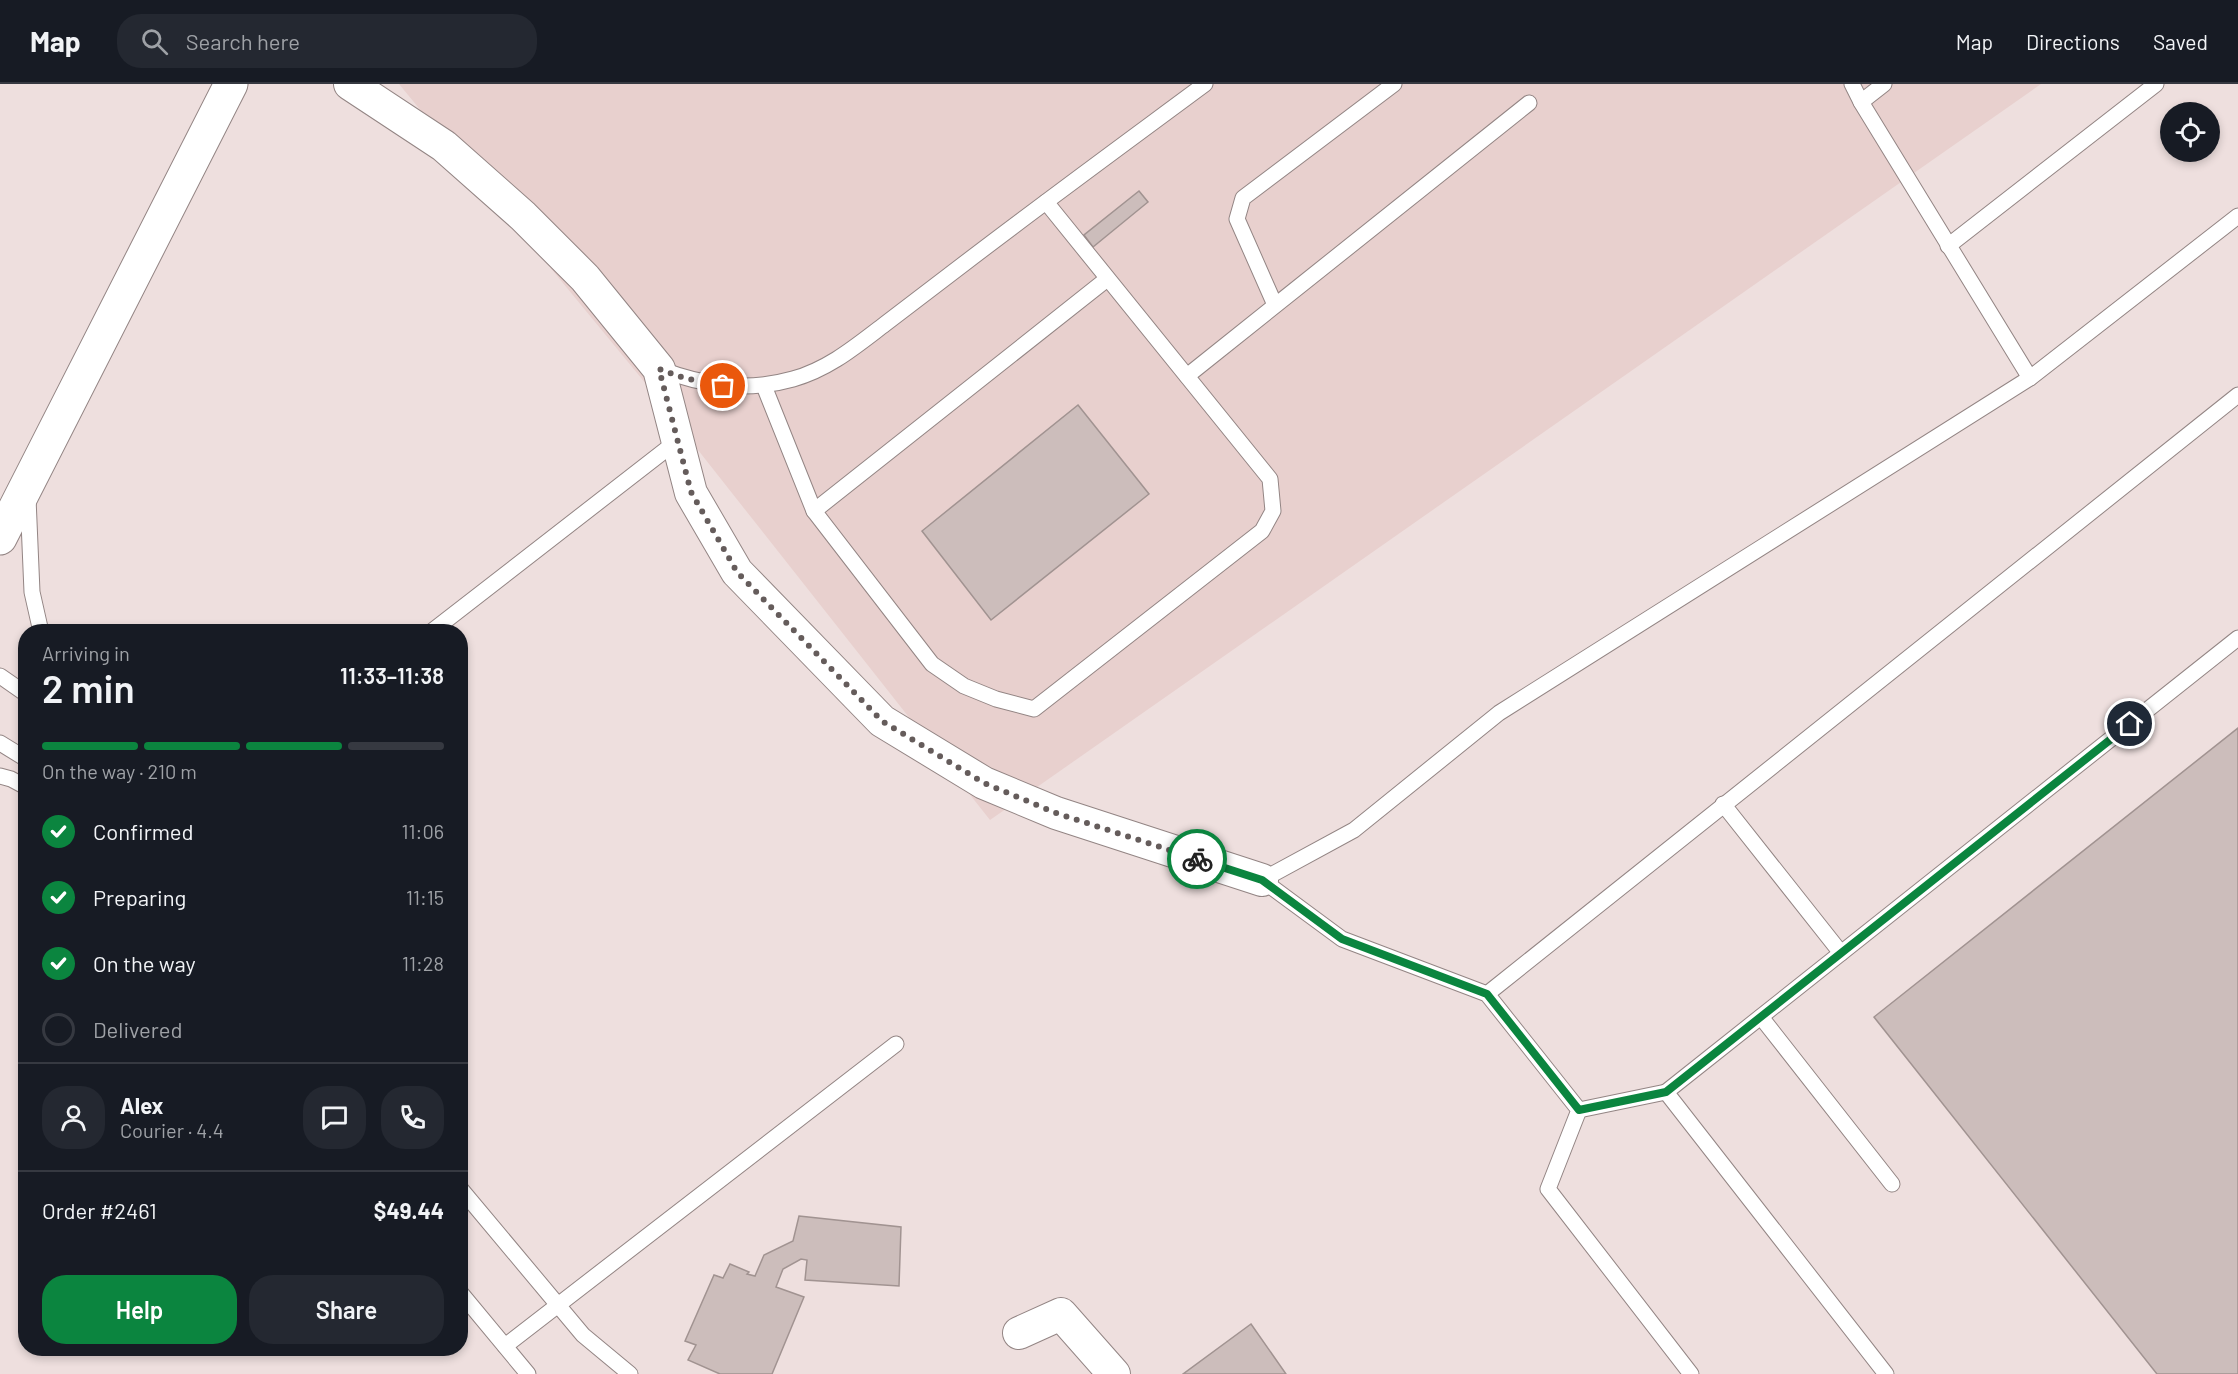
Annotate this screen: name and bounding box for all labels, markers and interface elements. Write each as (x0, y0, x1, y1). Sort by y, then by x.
search box (117, 14, 537, 68)
text: Map (30, 24, 81, 58)
icon: search (138, 25, 171, 58)
text: Search here (186, 28, 300, 54)
text: Map (1956, 29, 1993, 54)
text: Directions (2026, 29, 2120, 54)
text: Saved (2153, 29, 2208, 54)
map controls (2160, 102, 2220, 162)
button: locate (2160, 102, 2220, 162)
pin (697, 360, 748, 411)
icon: bag (706, 369, 739, 402)
text: Arriving in (42, 641, 130, 665)
text: 11:33–11:38 (340, 662, 444, 688)
text: 2 min (42, 664, 135, 711)
pin (2104, 698, 2155, 749)
icon: home (2113, 707, 2146, 740)
text: On the way · 210 m (42, 759, 197, 783)
icon: check (42, 815, 75, 848)
text: Confirmed (93, 818, 193, 844)
text: 11:06 (402, 819, 444, 843)
courier (1167, 829, 1227, 889)
icon: bike (1181, 843, 1214, 876)
icon: check (42, 881, 75, 914)
text: Preparing (93, 884, 186, 910)
text: 11:15 (406, 885, 444, 909)
icon: check (42, 947, 75, 980)
text: On the way (93, 950, 196, 976)
text: 11:28 (402, 951, 444, 975)
text: Delivered (93, 1016, 182, 1042)
button: person (42, 1086, 105, 1149)
button: chat (303, 1086, 366, 1149)
button: phone (381, 1086, 444, 1149)
text: Alex (120, 1092, 163, 1118)
text: Courier · 4.4 (120, 1118, 224, 1142)
text: Order #2461 (42, 1197, 157, 1223)
text: $49.44 (374, 1197, 444, 1223)
button: Help (42, 1275, 237, 1344)
button: Share (249, 1275, 444, 1344)

